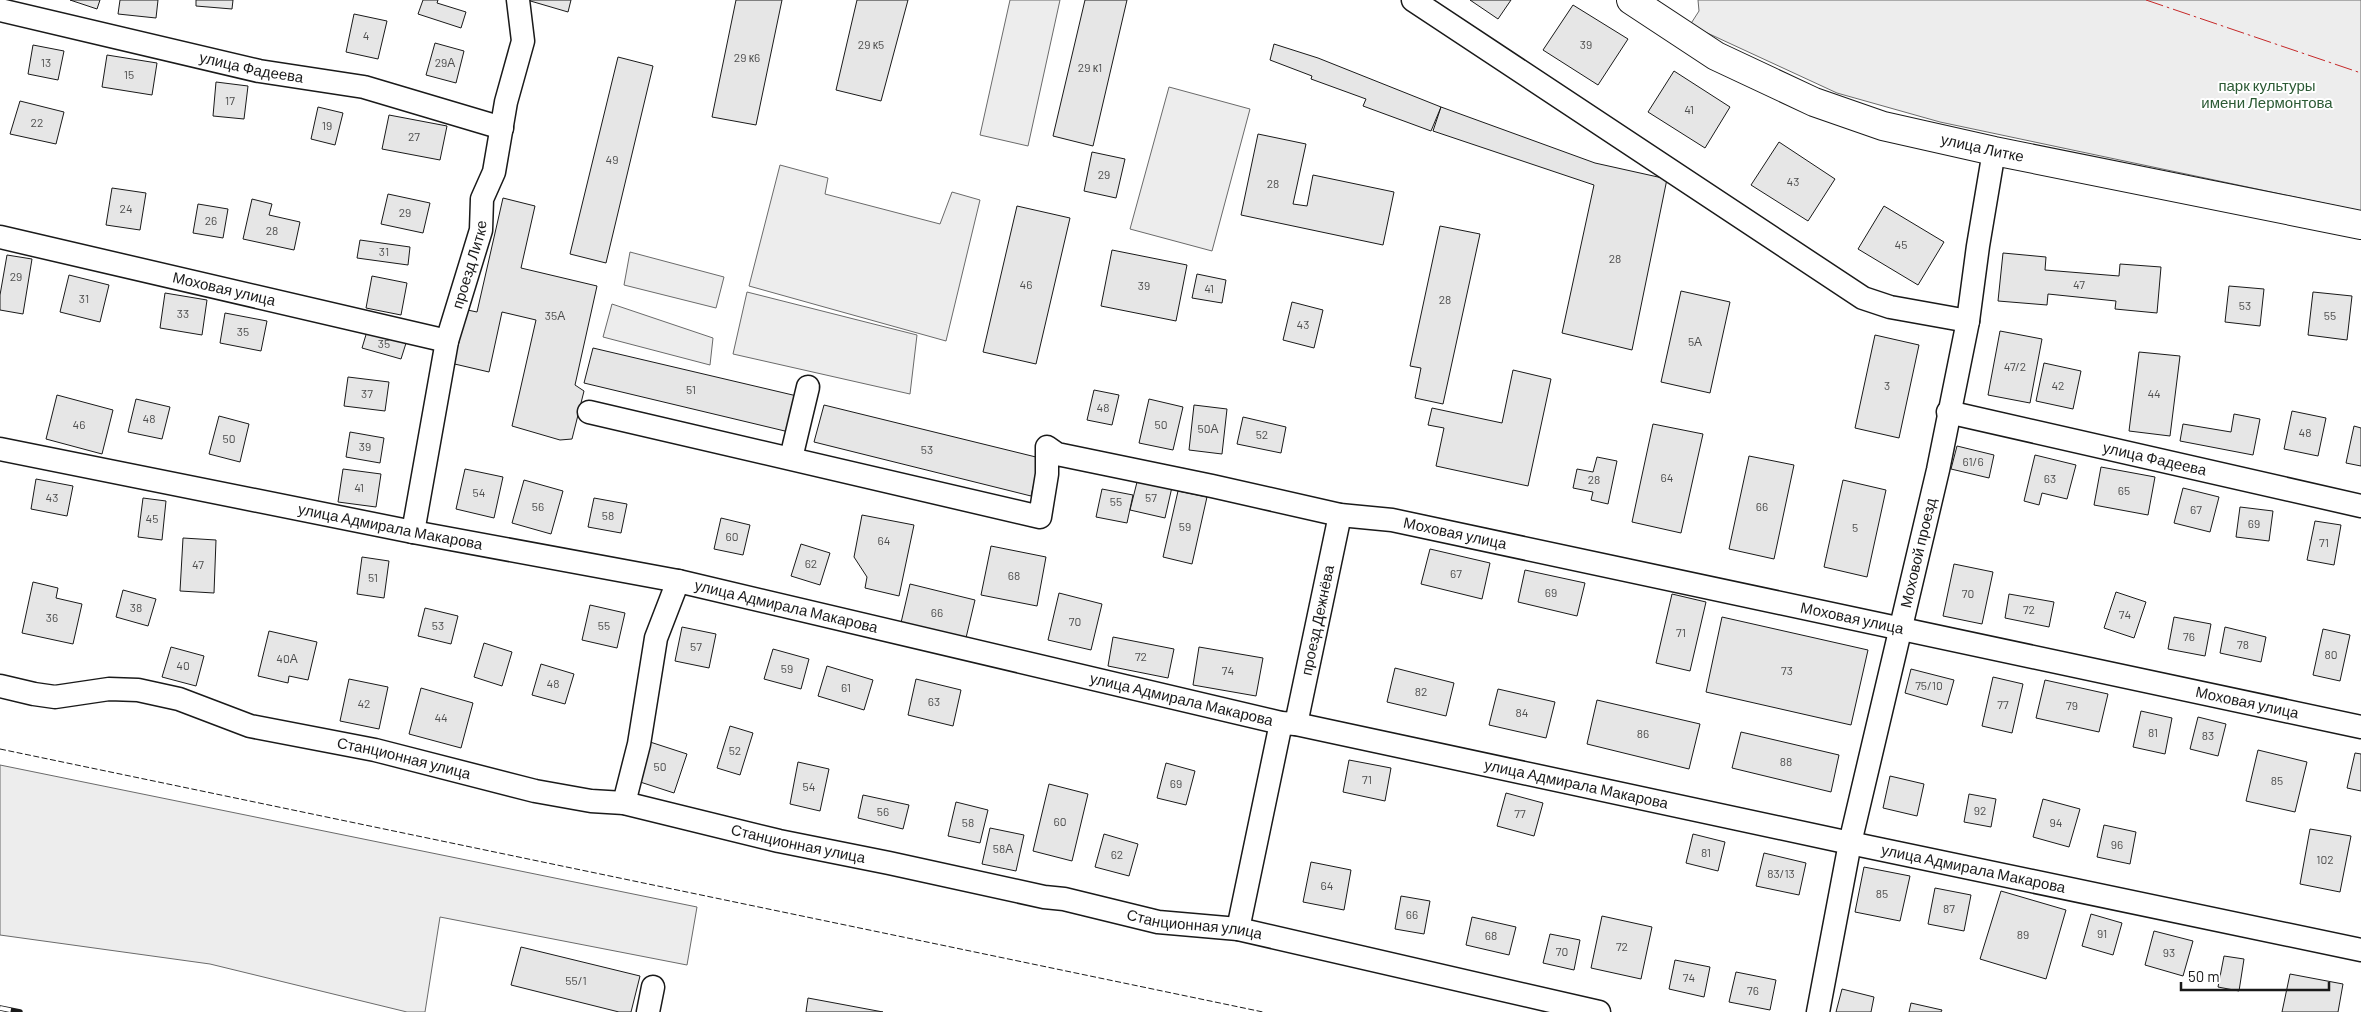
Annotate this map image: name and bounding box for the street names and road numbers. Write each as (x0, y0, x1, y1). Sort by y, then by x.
street label: улица Фадеева (198, 47, 305, 86)
street label: улица Литке (1939, 129, 2026, 165)
street label: проезд Литке (447, 220, 489, 311)
street label: Моховая улица (171, 267, 278, 309)
street label: улица Фадеева (2101, 438, 2209, 479)
street label: Моховой проезд (1896, 496, 1939, 609)
street label: улица Адмирала Макарова (297, 499, 485, 553)
street label: Моховая улица (1402, 513, 1509, 552)
street label: проезд Дежнёва (1296, 563, 1337, 677)
street label: улица Адмирала Макарова (693, 575, 881, 636)
street label: Моховая улица (1799, 598, 1906, 637)
street label: улица Адмирала Макарова (1088, 668, 1276, 729)
street label: Моховая улица (2194, 682, 2301, 722)
street label: Станционная улица (336, 733, 473, 782)
street label: улица Адмирала Макарова (1483, 755, 1671, 812)
street label: Станционная улица (729, 820, 868, 866)
street label: улица Адмирала Макарова (1880, 840, 2068, 896)
street label: Станционная улица (1125, 905, 1265, 942)

